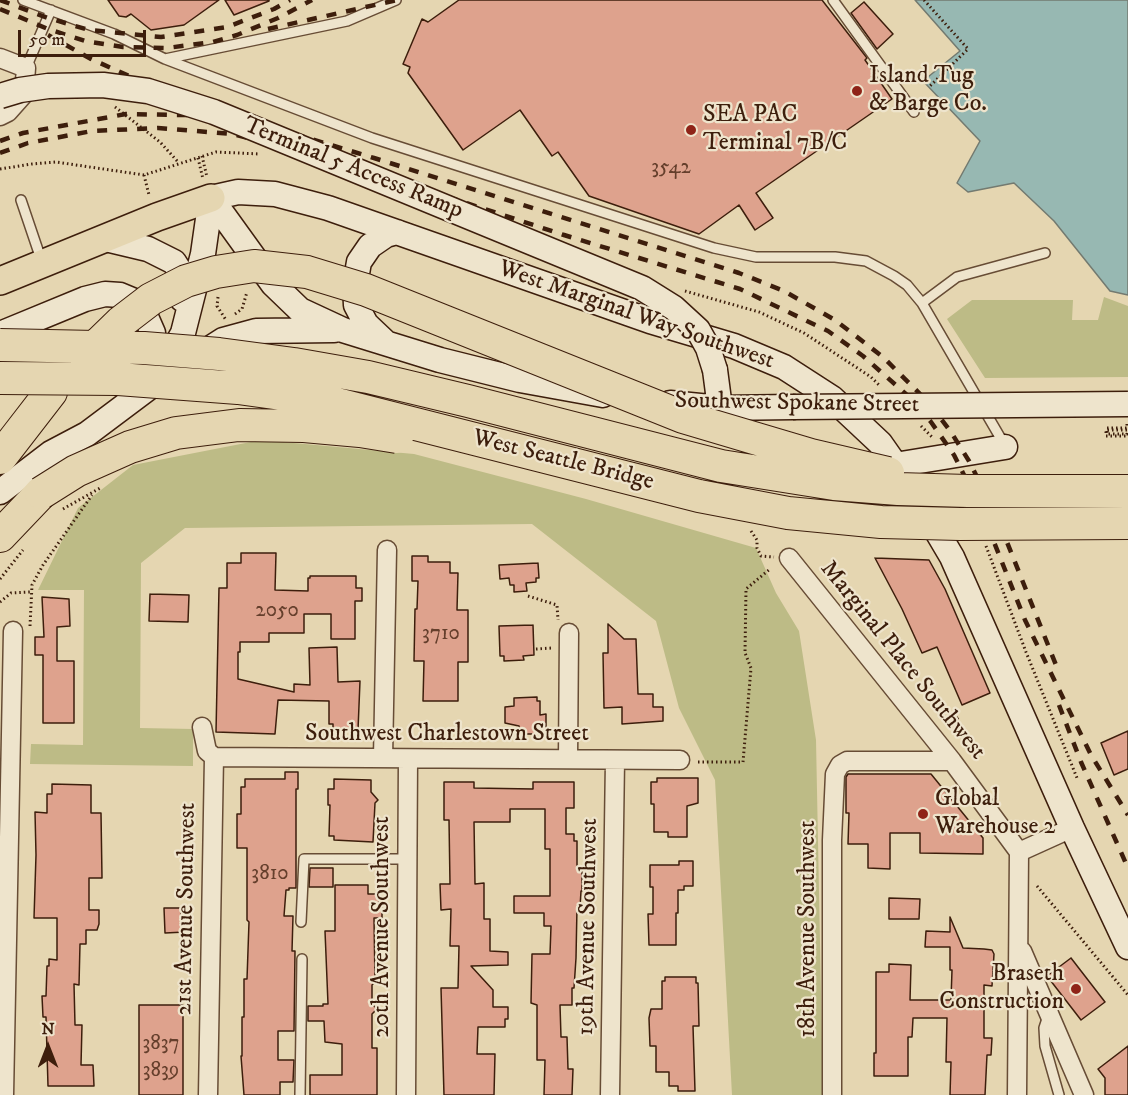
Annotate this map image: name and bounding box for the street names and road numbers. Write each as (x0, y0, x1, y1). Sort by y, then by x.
street label: Terminal 5 Access Ramp (239, 112, 467, 226)
street label: West Marginal Way Southwest (494, 255, 778, 377)
street label: Southwest Spokane Street (674, 387, 920, 421)
street label: West Seattle Bridge (469, 425, 657, 497)
street label: Marginal Place Southwest (813, 556, 991, 766)
street label: Southwest Charlestown Street (305, 721, 589, 749)
street label: 21st Avenue Southwest (171, 802, 203, 1016)
street label: 20th Avenue Southwest (369, 816, 397, 1038)
street label: 19th Avenue Southwest (573, 818, 605, 1036)
street label: 18th Avenue Southwest (795, 820, 823, 1038)

